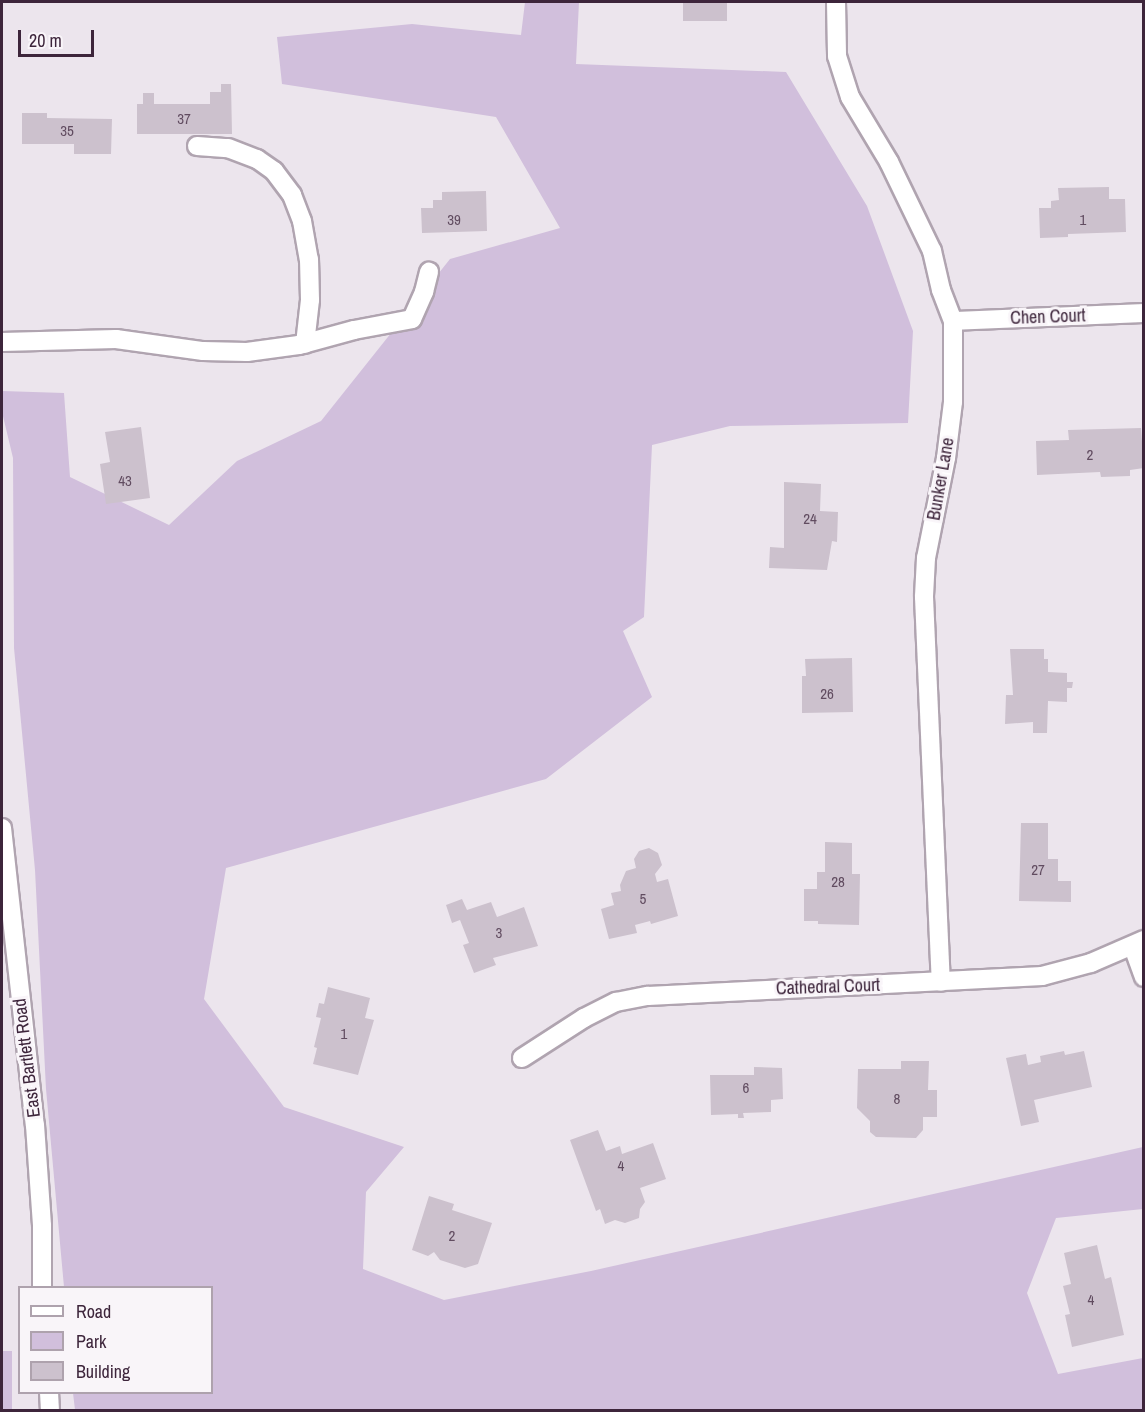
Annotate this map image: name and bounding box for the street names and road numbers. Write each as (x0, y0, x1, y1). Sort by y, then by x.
street label: Chen Court (1010, 305, 1086, 329)
street label: Bunker Lane (923, 436, 959, 522)
street label: Cathedral Court (776, 974, 880, 1000)
street label: East Bartlett Road (9, 997, 45, 1119)

